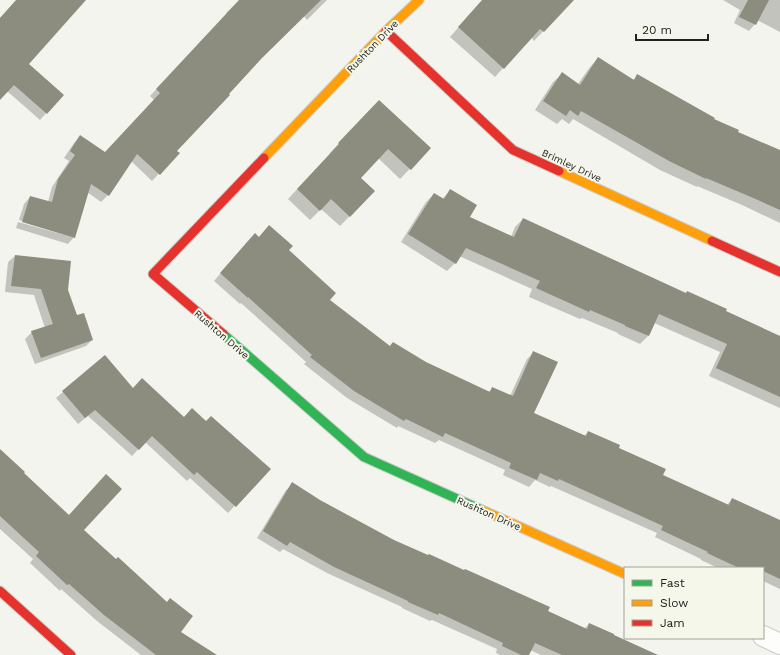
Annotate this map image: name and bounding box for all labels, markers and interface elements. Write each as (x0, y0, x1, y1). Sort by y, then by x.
scale bar (636, 16, 708, 42)
street label: Rushton Drive (345, 18, 400, 75)
text: 20 m (642, 23, 672, 37)
street label: Brimley Drive (540, 147, 604, 184)
street label: Rushton Drive (192, 308, 251, 361)
street label: Rushton Drive (455, 494, 523, 533)
legend (624, 567, 764, 639)
text: Fast (660, 576, 685, 590)
text: Slow (660, 596, 688, 610)
text: Jam (660, 616, 685, 630)

